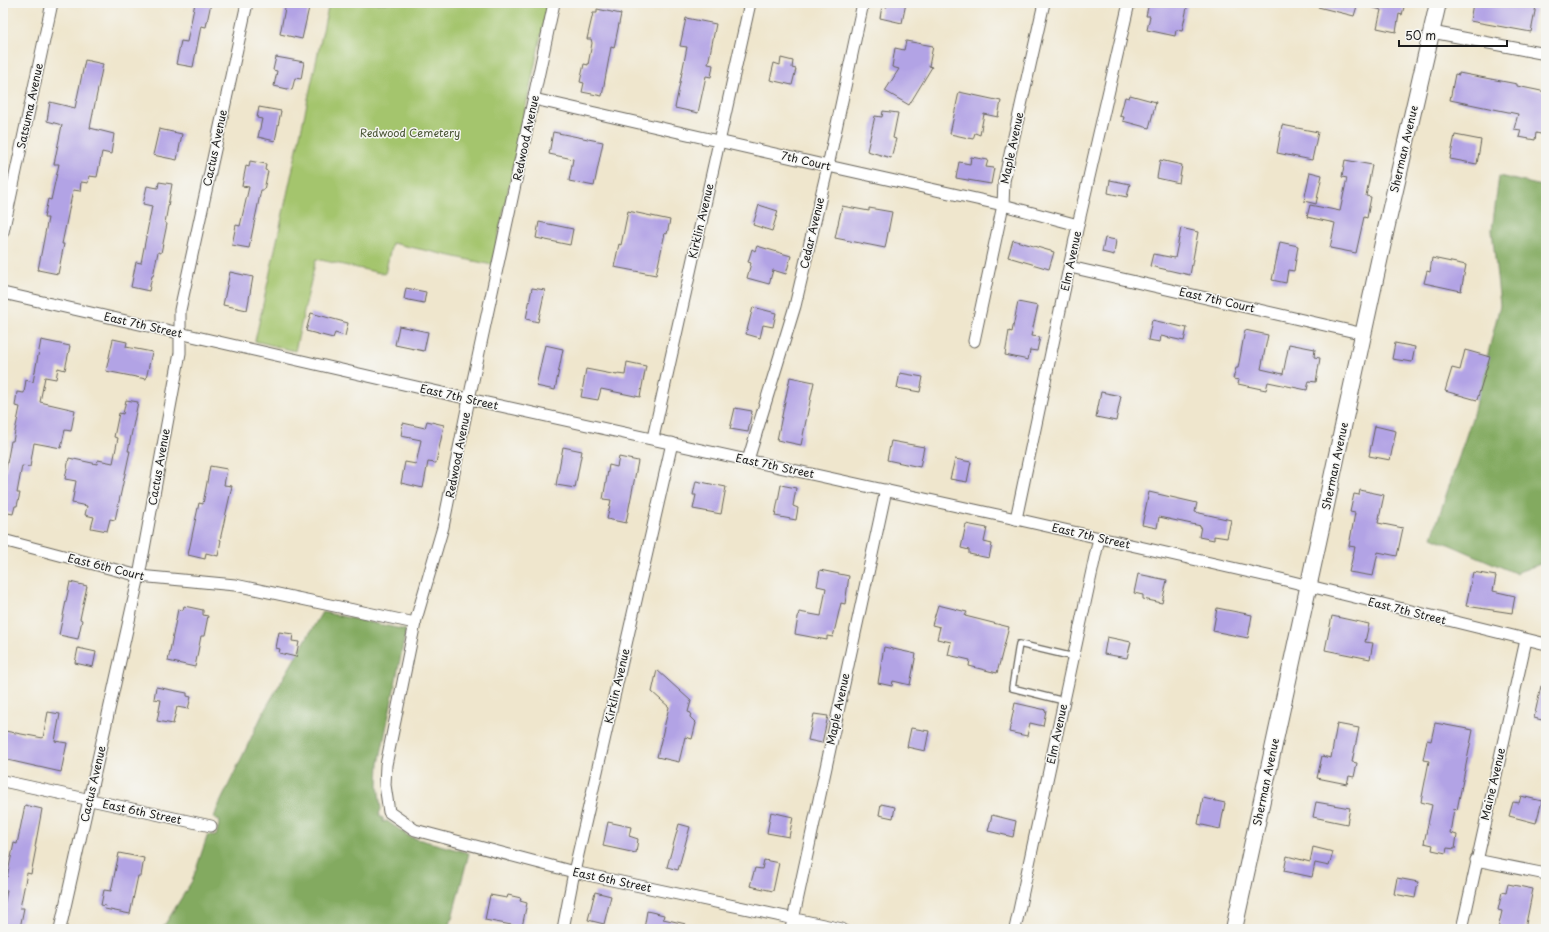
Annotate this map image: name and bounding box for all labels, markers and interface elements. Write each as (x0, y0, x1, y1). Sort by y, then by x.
scale bar (1399, 22, 1507, 48)
text: 50 m (1405, 26, 1436, 44)
street label: Satsuma Avenue (12, 61, 47, 150)
street label: Redwood Avenue (508, 93, 543, 182)
street label: Sherman Avenue (1385, 103, 1422, 194)
street label: Cactus Avenue (198, 108, 231, 188)
street label: Maple Avenue (996, 110, 1027, 185)
park label: Redwood Cemetery (360, 124, 460, 141)
street label: 7th Court (780, 147, 833, 175)
street label: Kirklin Avenue (684, 182, 717, 260)
street label: Cedar Avenue (795, 195, 828, 270)
street label: Elm Avenue (1056, 229, 1085, 293)
street label: East 7th Court (1178, 283, 1257, 317)
street label: East 7th Street (102, 307, 184, 342)
street label: East 7th Street (418, 379, 500, 414)
street label: Redwood Avenue (441, 410, 474, 499)
street label: Sherman Avenue (1317, 420, 1352, 511)
street label: Cactus Avenue (143, 427, 174, 507)
street label: East 7th Street (734, 449, 816, 482)
street label: East 7th Street (1050, 518, 1132, 553)
street label: East 6th Court (66, 549, 147, 584)
street label: East 7th Street (1366, 593, 1448, 629)
street label: Kirklin Avenue (600, 647, 633, 725)
street label: Maple Avenue (822, 671, 853, 746)
street label: Elm Avenue (1042, 702, 1071, 766)
street label: Sherman Avenue (1248, 736, 1283, 827)
street label: Cactus Avenue (75, 744, 110, 824)
street label: Maine Avenue (1476, 746, 1509, 822)
street label: East 6th Street (101, 795, 184, 828)
street label: East 6th Street (571, 863, 654, 896)

